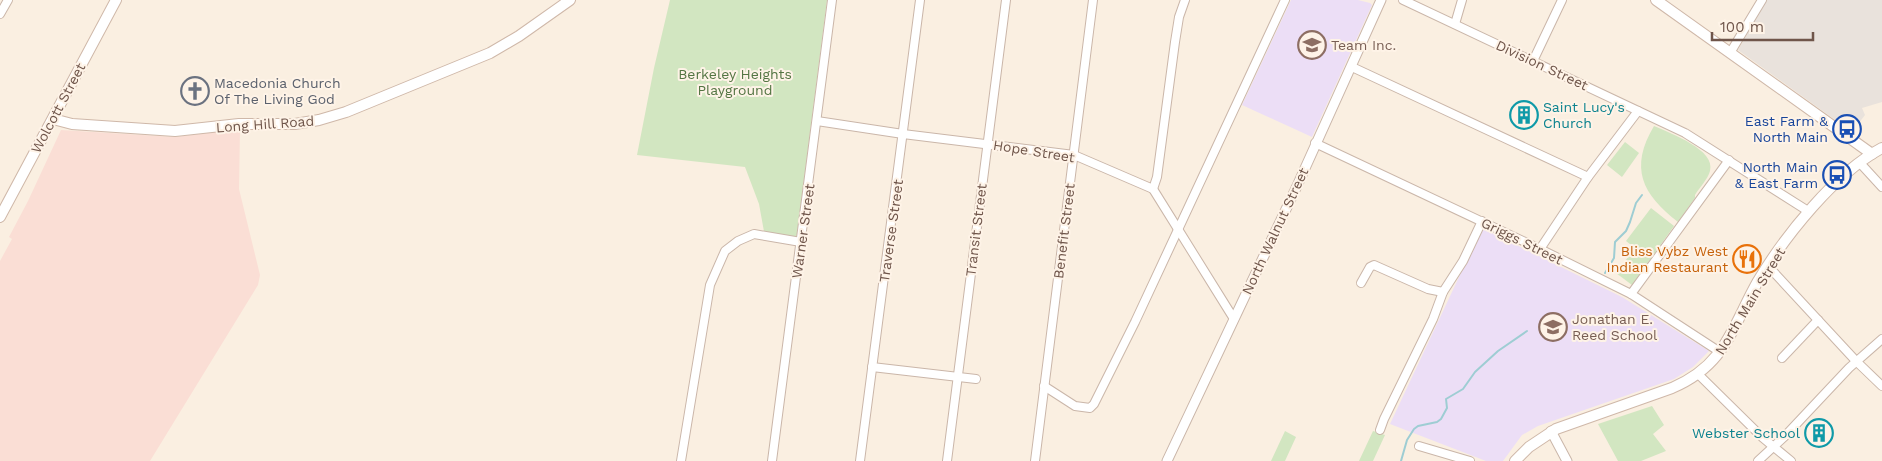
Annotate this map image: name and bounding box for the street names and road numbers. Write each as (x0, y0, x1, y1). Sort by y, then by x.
street label: Division Street (1493, 37, 1591, 93)
street label: Wolcott Street (28, 60, 88, 156)
street label: Long Hill Road (215, 113, 315, 135)
street label: Hope Street (992, 137, 1076, 165)
street label: North Walnut Street (1239, 165, 1311, 297)
street label: Traverse Street (876, 178, 906, 284)
street label: Warner Street (788, 182, 818, 279)
street label: Benefit Street (1050, 182, 1078, 280)
street label: Transit Street (962, 183, 990, 277)
street label: Griggs Street (1479, 214, 1566, 268)
street label: North Main Street (1712, 244, 1788, 358)

